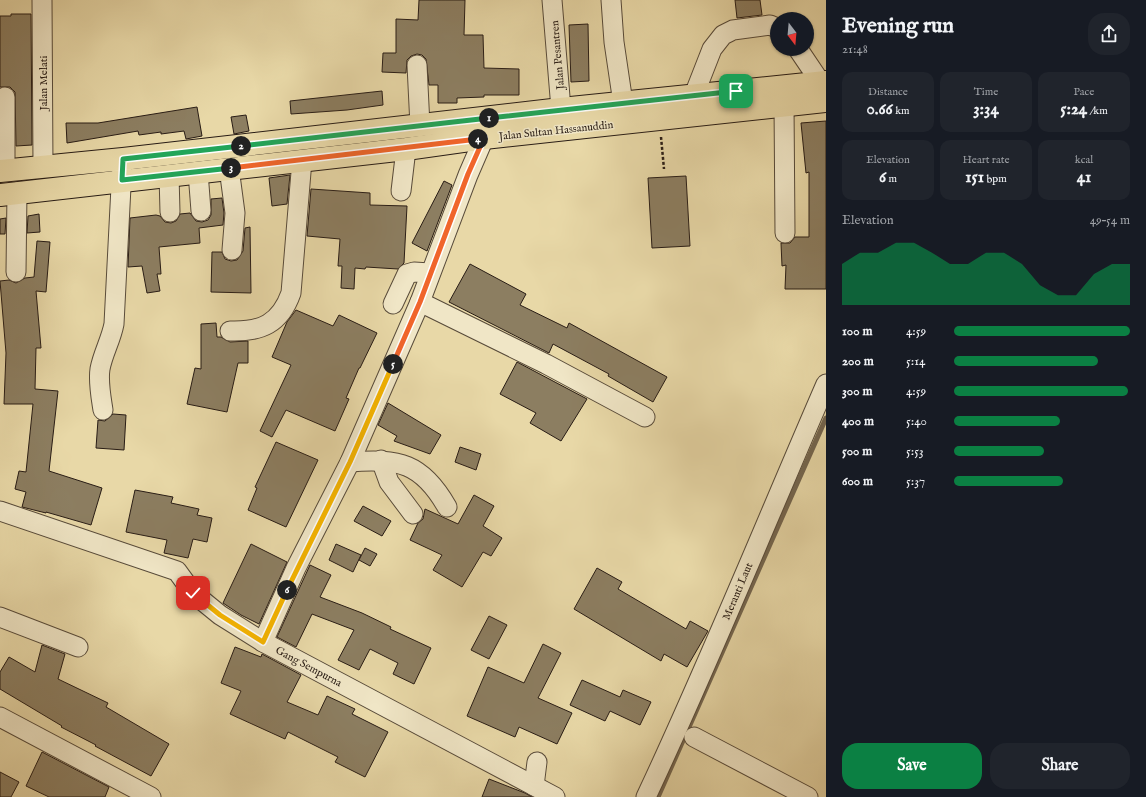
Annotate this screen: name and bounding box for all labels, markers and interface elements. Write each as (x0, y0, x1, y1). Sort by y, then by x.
north arrow (770, 12, 814, 56)
map controls (770, 12, 814, 56)
text: Evening run (842, 12, 954, 40)
button: share (1088, 13, 1130, 55)
street label: Jalan Pesantren (548, 20, 568, 92)
text: 21:48 (842, 41, 868, 58)
street label: Jalan Melati (37, 56, 51, 112)
pin (719, 74, 753, 108)
icon: arrive (725, 80, 747, 102)
text: Distance (868, 85, 908, 99)
text: Time (974, 85, 998, 99)
text: Pace (1074, 85, 1094, 99)
text: 0.66 (866, 99, 893, 120)
text: 3:34 (973, 99, 999, 120)
text: 5:24 (1060, 99, 1087, 120)
text: km (893, 104, 910, 118)
text: /km (1087, 104, 1108, 118)
pin: 1 (479, 108, 499, 128)
text: 1 (487, 111, 491, 125)
street label: Jalan Sultan Hassanuddin (496, 118, 614, 144)
pin: 4 (468, 129, 488, 149)
text: 4 (475, 132, 481, 146)
pin: 2 (231, 136, 251, 156)
text: 2 (238, 139, 244, 153)
text: Elevation (866, 153, 910, 167)
text: Heart rate (963, 153, 1009, 167)
text: kcal (1075, 153, 1093, 167)
pin: 3 (221, 158, 241, 178)
text: 3 (229, 161, 233, 175)
text: 6 (879, 167, 886, 188)
text: 151 (965, 167, 984, 188)
text: 41 (1077, 167, 1091, 188)
text: m (886, 172, 897, 186)
text: bpm (984, 172, 1007, 186)
text: Elevation (842, 212, 894, 229)
text: 49–54 m (1090, 212, 1130, 229)
text: 100 m (842, 323, 872, 340)
text: 4:59 (906, 323, 926, 340)
text: 200 m (842, 353, 874, 370)
text: 5:14 (906, 353, 925, 370)
pin: 5 (383, 354, 403, 374)
text: 5 (391, 357, 395, 371)
text: 300 m (842, 383, 873, 400)
text: 4:59 (906, 383, 926, 400)
text: 400 m (842, 413, 874, 430)
text: 5:40 (906, 413, 927, 430)
text: 500 m (842, 443, 872, 460)
text: 5:53 (906, 443, 924, 460)
text: 600 m (842, 473, 873, 490)
text: 5:37 (906, 473, 925, 490)
street label: Meranti Laut (720, 560, 756, 622)
pin (176, 576, 210, 610)
pin: 6 (277, 580, 297, 600)
icon: check (182, 582, 204, 604)
text: 6 (285, 583, 289, 597)
street label: Gang Sempurna (273, 644, 344, 690)
button: Save (842, 743, 982, 789)
button: Share (990, 743, 1130, 789)

